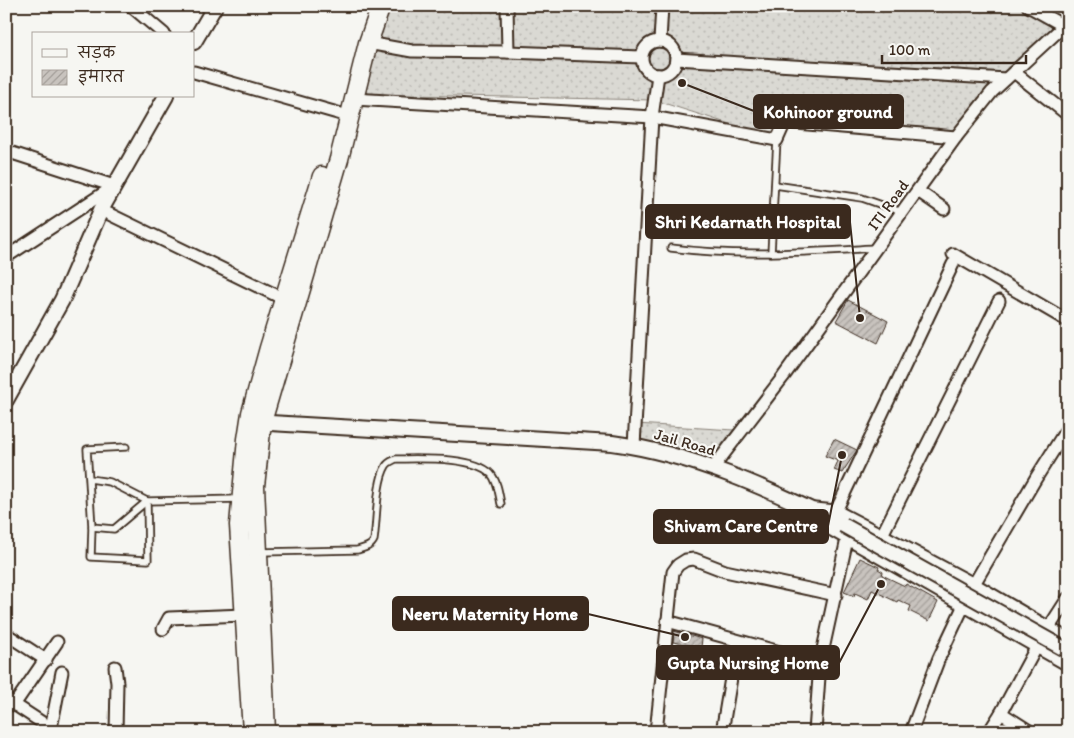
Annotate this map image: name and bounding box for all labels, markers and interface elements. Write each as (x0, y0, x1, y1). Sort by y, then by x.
legend (32, 32, 195, 98)
scale bar (882, 32, 1025, 64)
text: 100 m (889, 41, 931, 59)
text: सड़क (77, 44, 116, 63)
text: इमारत (78, 68, 125, 86)
callout: Kohinoor ground (754, 95, 903, 128)
text: Kohinoor ground (763, 101, 894, 123)
street label: ITI Road (863, 176, 913, 234)
callout: Shri Kedarnath Hospital (646, 205, 850, 238)
text: Shri Kedarnath Hospital (655, 211, 842, 233)
street label: Jail Road (652, 424, 718, 460)
callout: Shivam Care Centre (654, 510, 828, 543)
text: Shivam Care Centre (664, 515, 818, 537)
callout: Neeru Maternity Home (393, 597, 588, 630)
text: Neeru Maternity Home (402, 603, 579, 625)
callout: Gupta Nursing Home (657, 646, 839, 679)
text: Gupta Nursing Home (667, 652, 829, 674)

